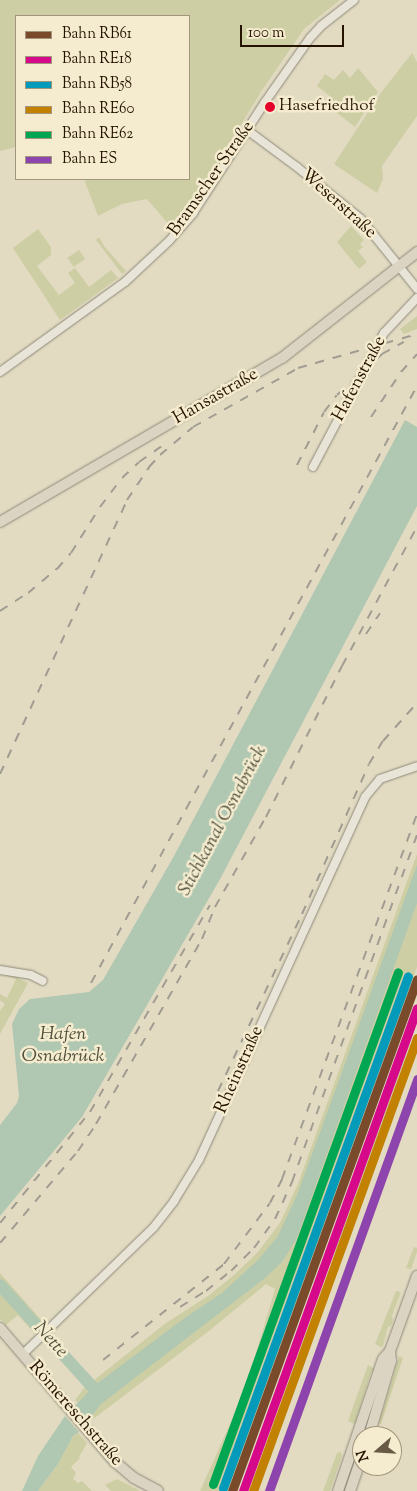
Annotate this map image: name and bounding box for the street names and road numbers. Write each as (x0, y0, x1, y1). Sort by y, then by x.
street label: Bramscher Straße (164, 117, 260, 241)
street label: Weserstraße (295, 164, 381, 244)
street label: Hafenstraße (329, 333, 391, 425)
street label: Hansastraße (170, 364, 262, 430)
street label: Rheinstraße (211, 1023, 269, 1117)
street label: Römereschstraße (23, 1357, 127, 1471)

